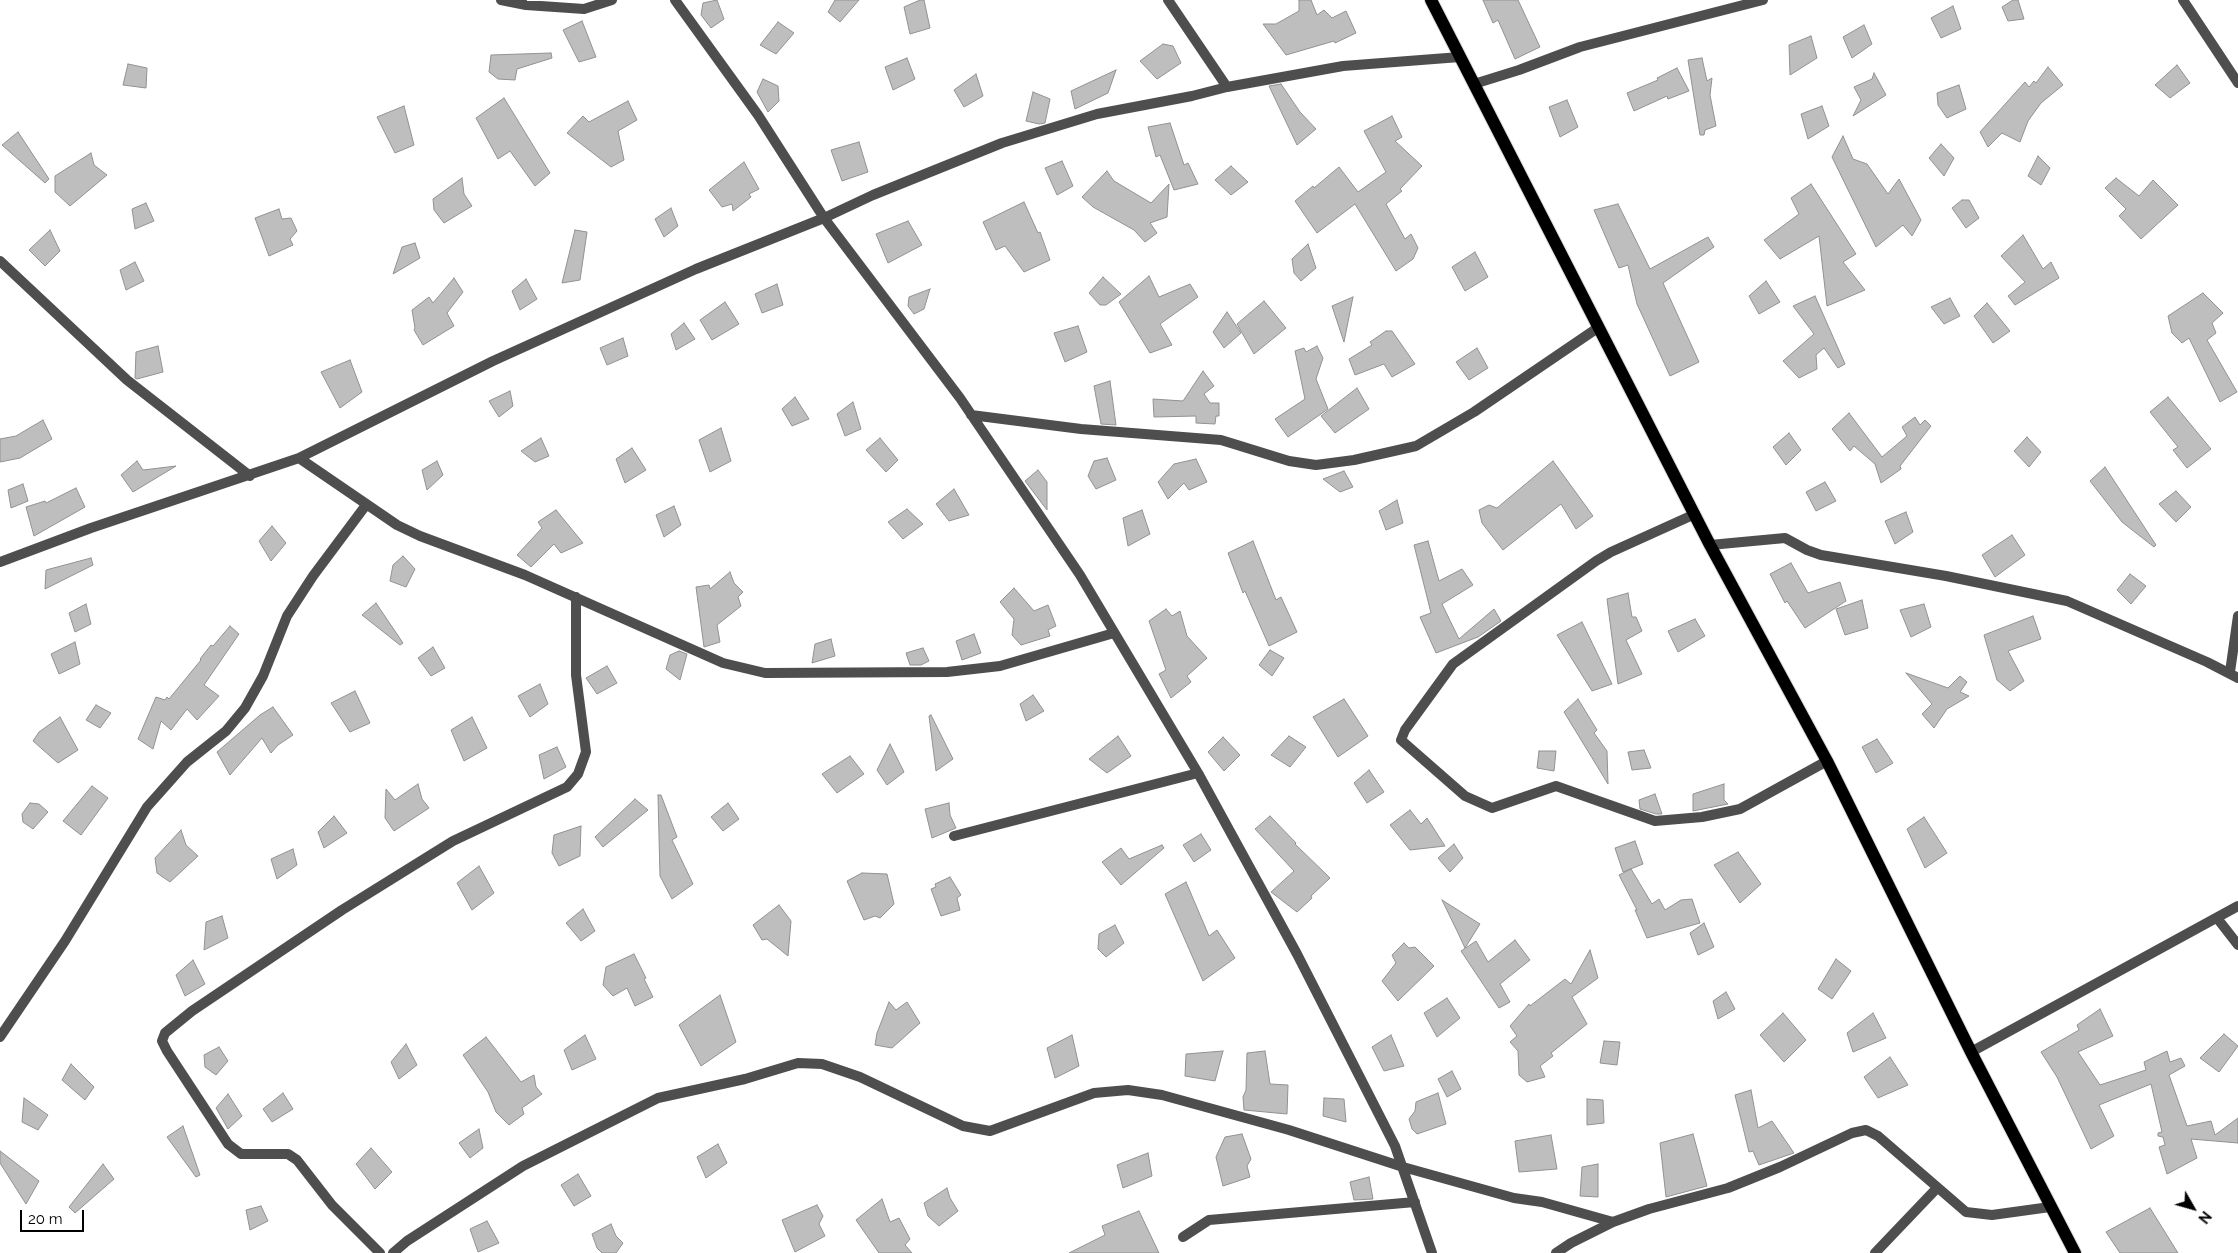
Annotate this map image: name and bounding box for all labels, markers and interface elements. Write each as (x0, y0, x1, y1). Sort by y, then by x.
north arrow (2168, 1183, 2218, 1233)
scale bar (22, 1200, 86, 1232)
text: N (2195, 1208, 2214, 1226)
text: 20 m (28, 1210, 63, 1228)

